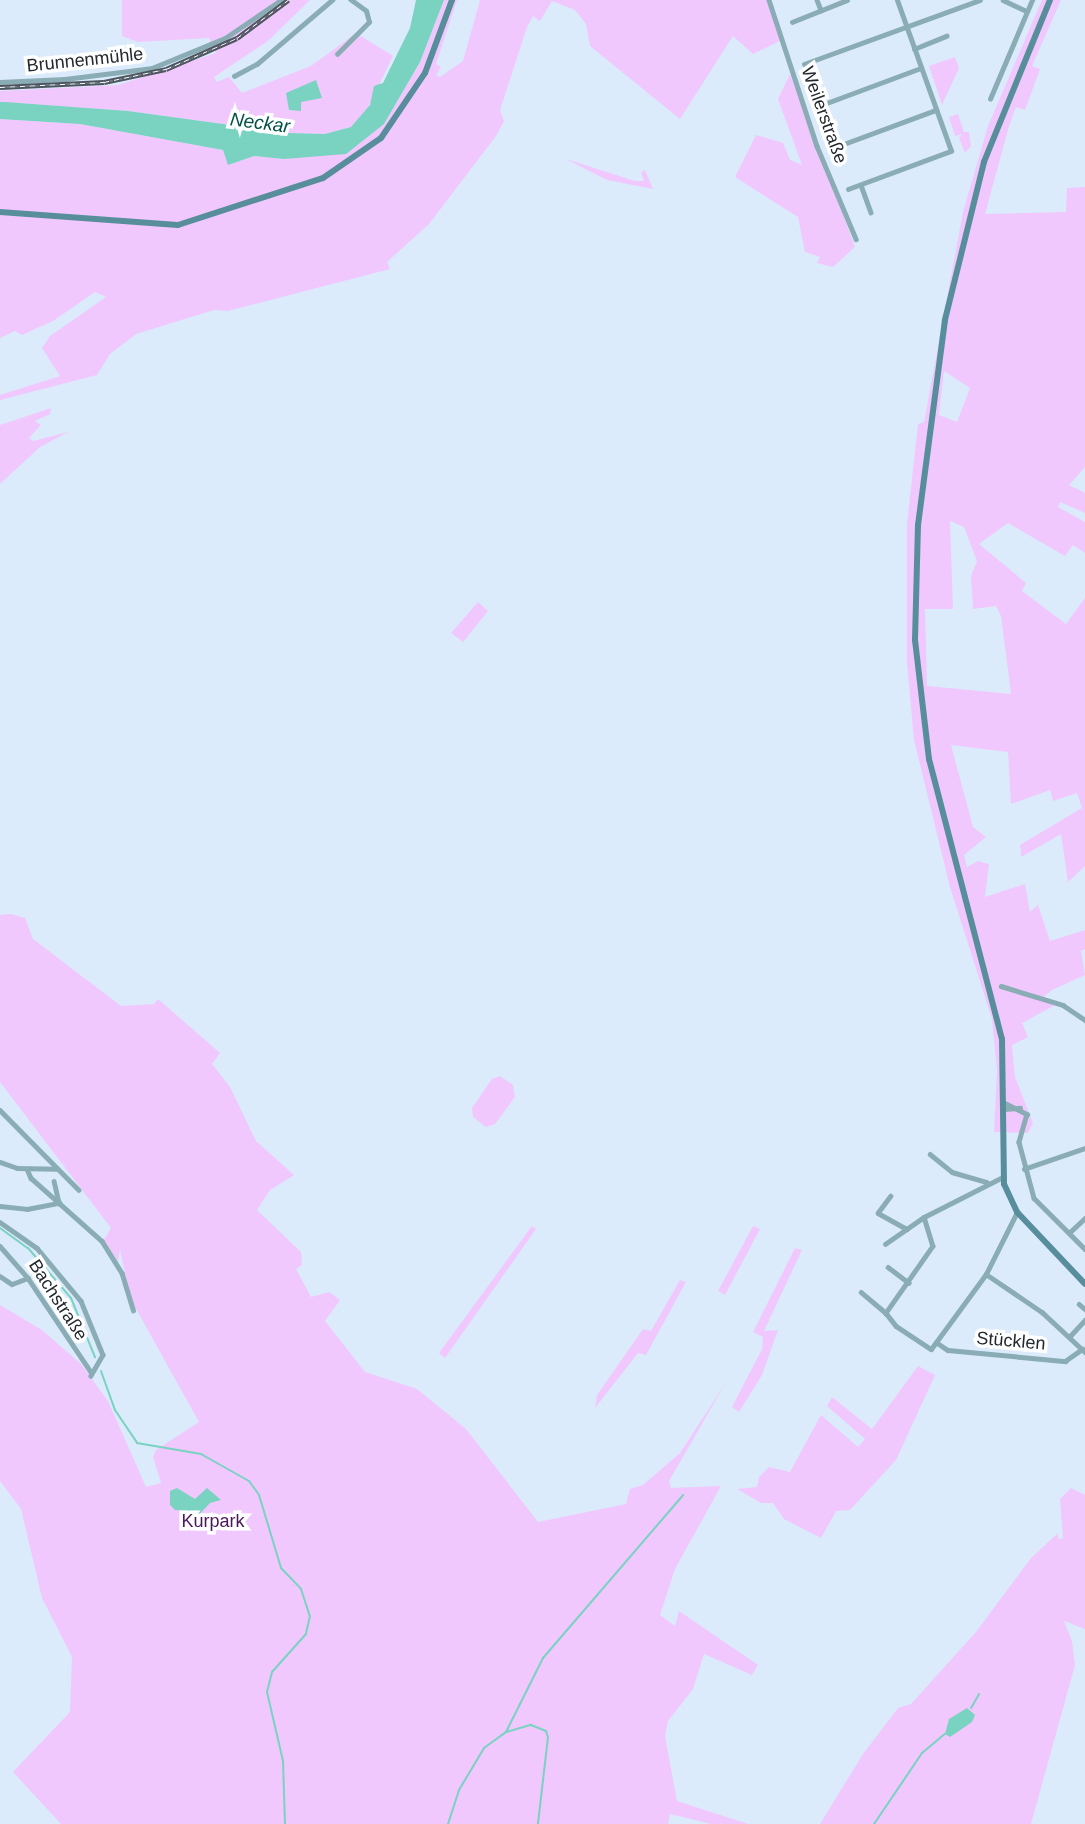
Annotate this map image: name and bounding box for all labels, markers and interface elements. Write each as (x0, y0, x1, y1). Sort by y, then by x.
street label: Brunnenmühle (26, 43, 144, 77)
street label: Weilerstraße (796, 64, 852, 166)
water label: Neckar (229, 108, 291, 138)
street label: Bachstraße (24, 1256, 92, 1344)
street label: Stücklen (976, 1327, 1046, 1355)
park label: Kurpark (181, 1510, 245, 1532)

